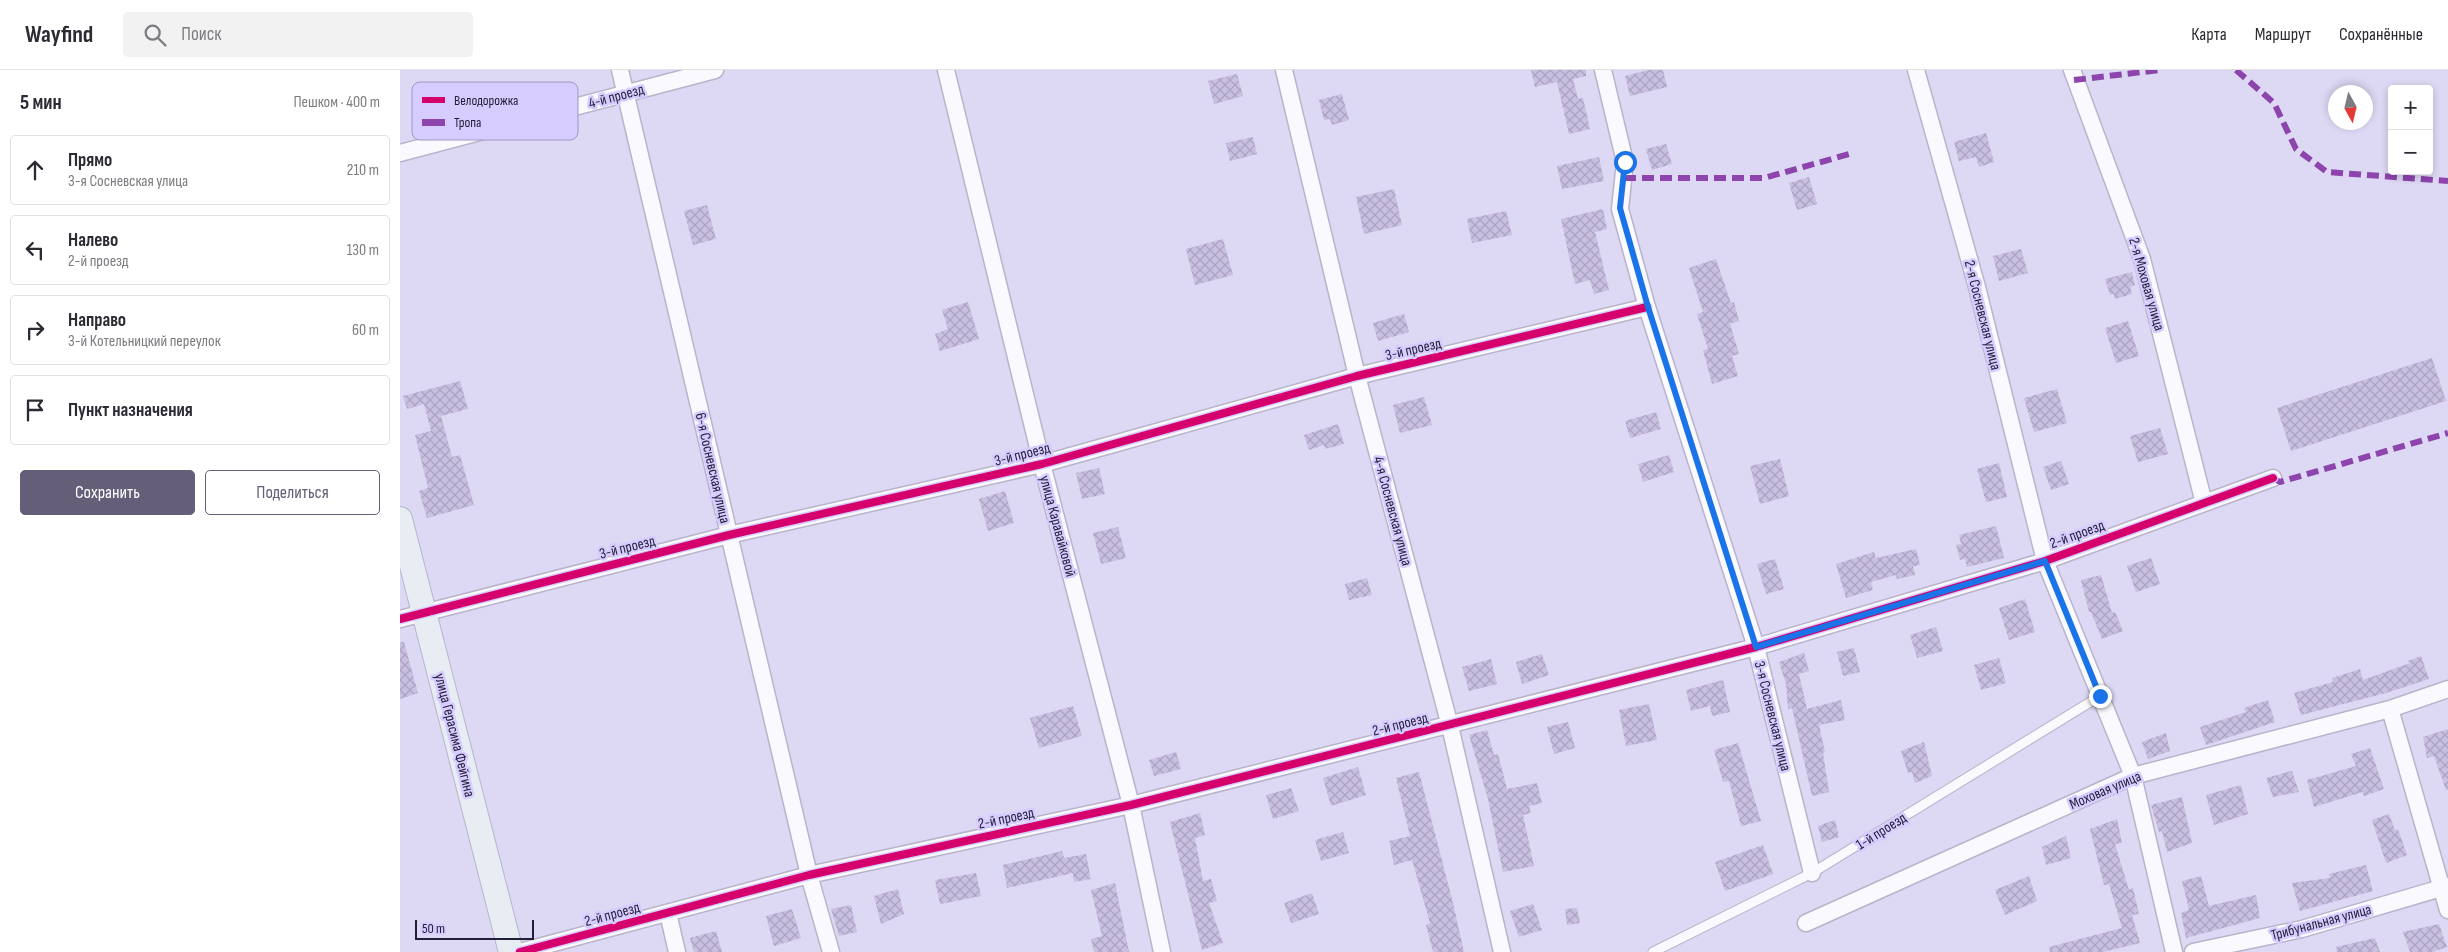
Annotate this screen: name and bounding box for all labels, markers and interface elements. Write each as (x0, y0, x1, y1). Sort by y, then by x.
search box (123, 12, 473, 57)
text: Wayfind (25, 20, 93, 49)
icon: search (141, 21, 169, 49)
text: Поиск (181, 23, 221, 46)
text: Карта (2191, 24, 2227, 45)
text: Маршрут (2255, 24, 2311, 45)
text: Сохранённые (2339, 24, 2423, 45)
street label: 4-й проезд (586, 80, 647, 113)
legend (412, 82, 578, 140)
north arrow (2328, 85, 2373, 130)
map controls (2388, 85, 2433, 175)
button: + (2388, 85, 2433, 130)
text: 5 мин (20, 90, 62, 115)
text: Велодорожка (454, 92, 518, 109)
text: Пешком · 400 m (293, 93, 380, 112)
text: Тропа (454, 114, 481, 131)
button: − (2388, 130, 2433, 175)
text: Прямо (68, 149, 112, 172)
route start (1614, 151, 1637, 174)
icon: ahead (21, 156, 49, 184)
text: 210 m (347, 161, 379, 180)
text: 3-я Сосневская улица (68, 172, 188, 191)
text: Налево (68, 229, 118, 252)
street label: 2-я Моховая улица (2124, 235, 2169, 333)
icon: left (21, 236, 49, 264)
text: 130 m (347, 241, 379, 260)
text: 2-й проезд (68, 252, 128, 271)
street label: 2-я Сосневская улица (1960, 258, 2005, 372)
text: Направо (68, 309, 126, 332)
icon: right (21, 316, 49, 344)
text: 60 m (352, 321, 379, 340)
text: 3-й Котельницкий переулок (68, 332, 221, 351)
street label: 3-й проезд (1383, 334, 1444, 365)
icon: arrive (21, 396, 49, 424)
text: Пункт назначения (68, 399, 193, 422)
street label: 6-я Сосневская улица (691, 411, 735, 525)
street label: 3-й проезд (992, 438, 1053, 471)
street label: 4-я Сосневская улица (1369, 454, 1416, 568)
button: Сохранить (20, 470, 195, 515)
button: Поделиться (205, 470, 380, 515)
street label: улица Каравайковой (1035, 473, 1080, 579)
street label: 2-й проезд (2047, 516, 2108, 553)
street label: 3-й проезд (597, 531, 658, 564)
street label: 3-я Сосневская улица (1750, 659, 1795, 773)
street label: улица Герасима Фейгина (430, 671, 479, 799)
route end (2089, 685, 2112, 708)
street label: 2-й проезд (1370, 708, 1431, 741)
street label: Моховая улица (2066, 767, 2144, 814)
street label: 2-й проезд (976, 803, 1037, 834)
street label: 1-й проезд (1853, 808, 1911, 854)
street label: 2-й проезд (582, 898, 643, 931)
street label: Трибунальная улица (2269, 900, 2374, 945)
scale bar (415, 917, 534, 940)
text: 50 m (422, 920, 445, 937)

